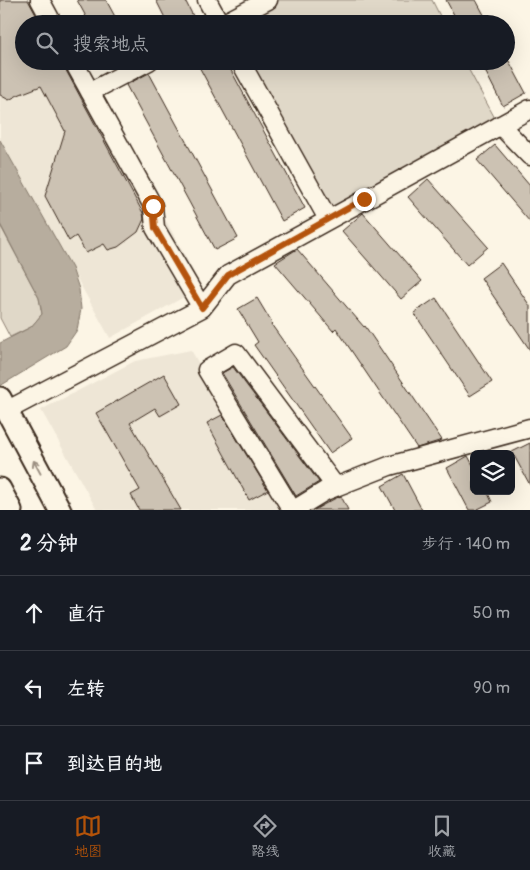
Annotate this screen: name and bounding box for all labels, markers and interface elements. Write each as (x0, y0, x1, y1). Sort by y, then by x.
search box (15, 15, 515, 70)
icon: search (33, 29, 61, 57)
text: 搜索地点 (73, 32, 149, 56)
route end (353, 188, 376, 211)
route start (142, 195, 165, 218)
map controls (470, 450, 515, 495)
button: layers (470, 450, 515, 495)
one-way arrow (32, 460, 41, 475)
text: 2 分钟 (20, 530, 78, 557)
text: 步行 · 140 m (422, 534, 510, 554)
icon: ahead (20, 599, 48, 627)
text: 直行 (67, 602, 105, 626)
text: 50 m (473, 603, 510, 623)
icon: left (20, 674, 48, 702)
text: 左转 (67, 677, 105, 701)
text: 90 m (473, 678, 510, 698)
icon: arrive (20, 749, 48, 777)
text: 到达目的地 (67, 752, 162, 776)
tab: 地图 (74, 812, 102, 860)
tab: 路线 (251, 812, 279, 860)
tab: 收藏 (428, 812, 456, 860)

